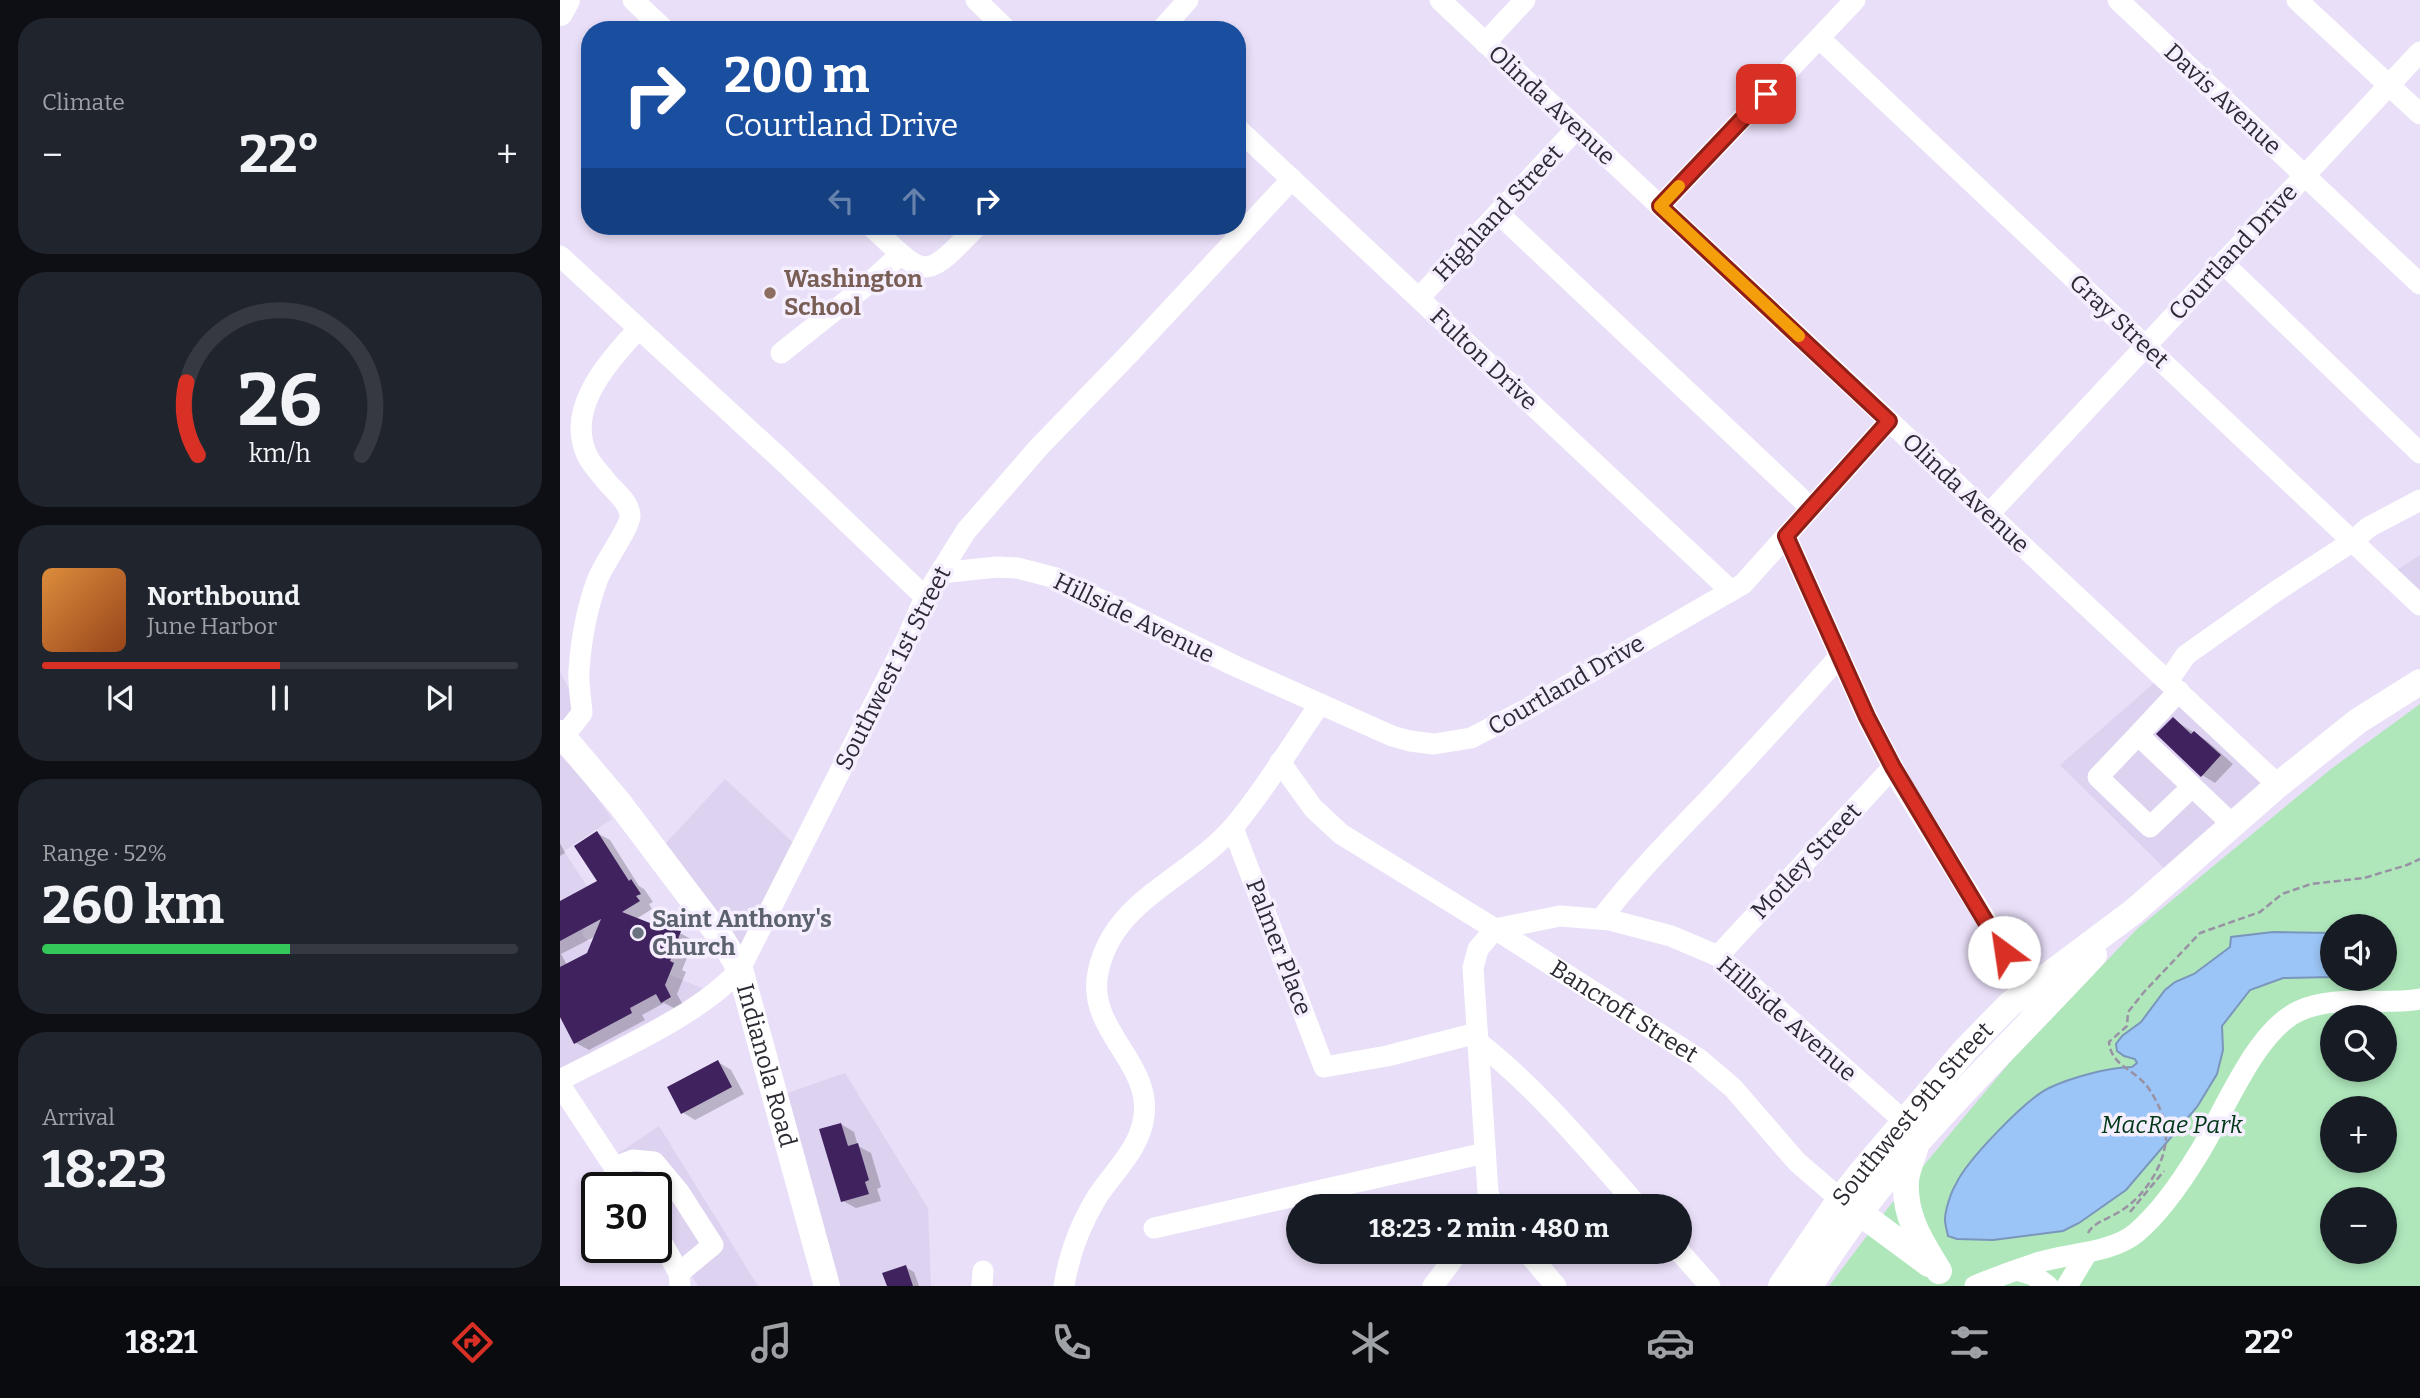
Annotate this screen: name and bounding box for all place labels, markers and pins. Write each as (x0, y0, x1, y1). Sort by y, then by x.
pin (1736, 64, 1796, 124)
place label: Washington School (784, 265, 923, 321)
marker: Washington School (762, 285, 778, 301)
place label: Saint Anthony's Church (652, 905, 832, 961)
marker: Saint Anthony's Church (630, 925, 646, 941)

